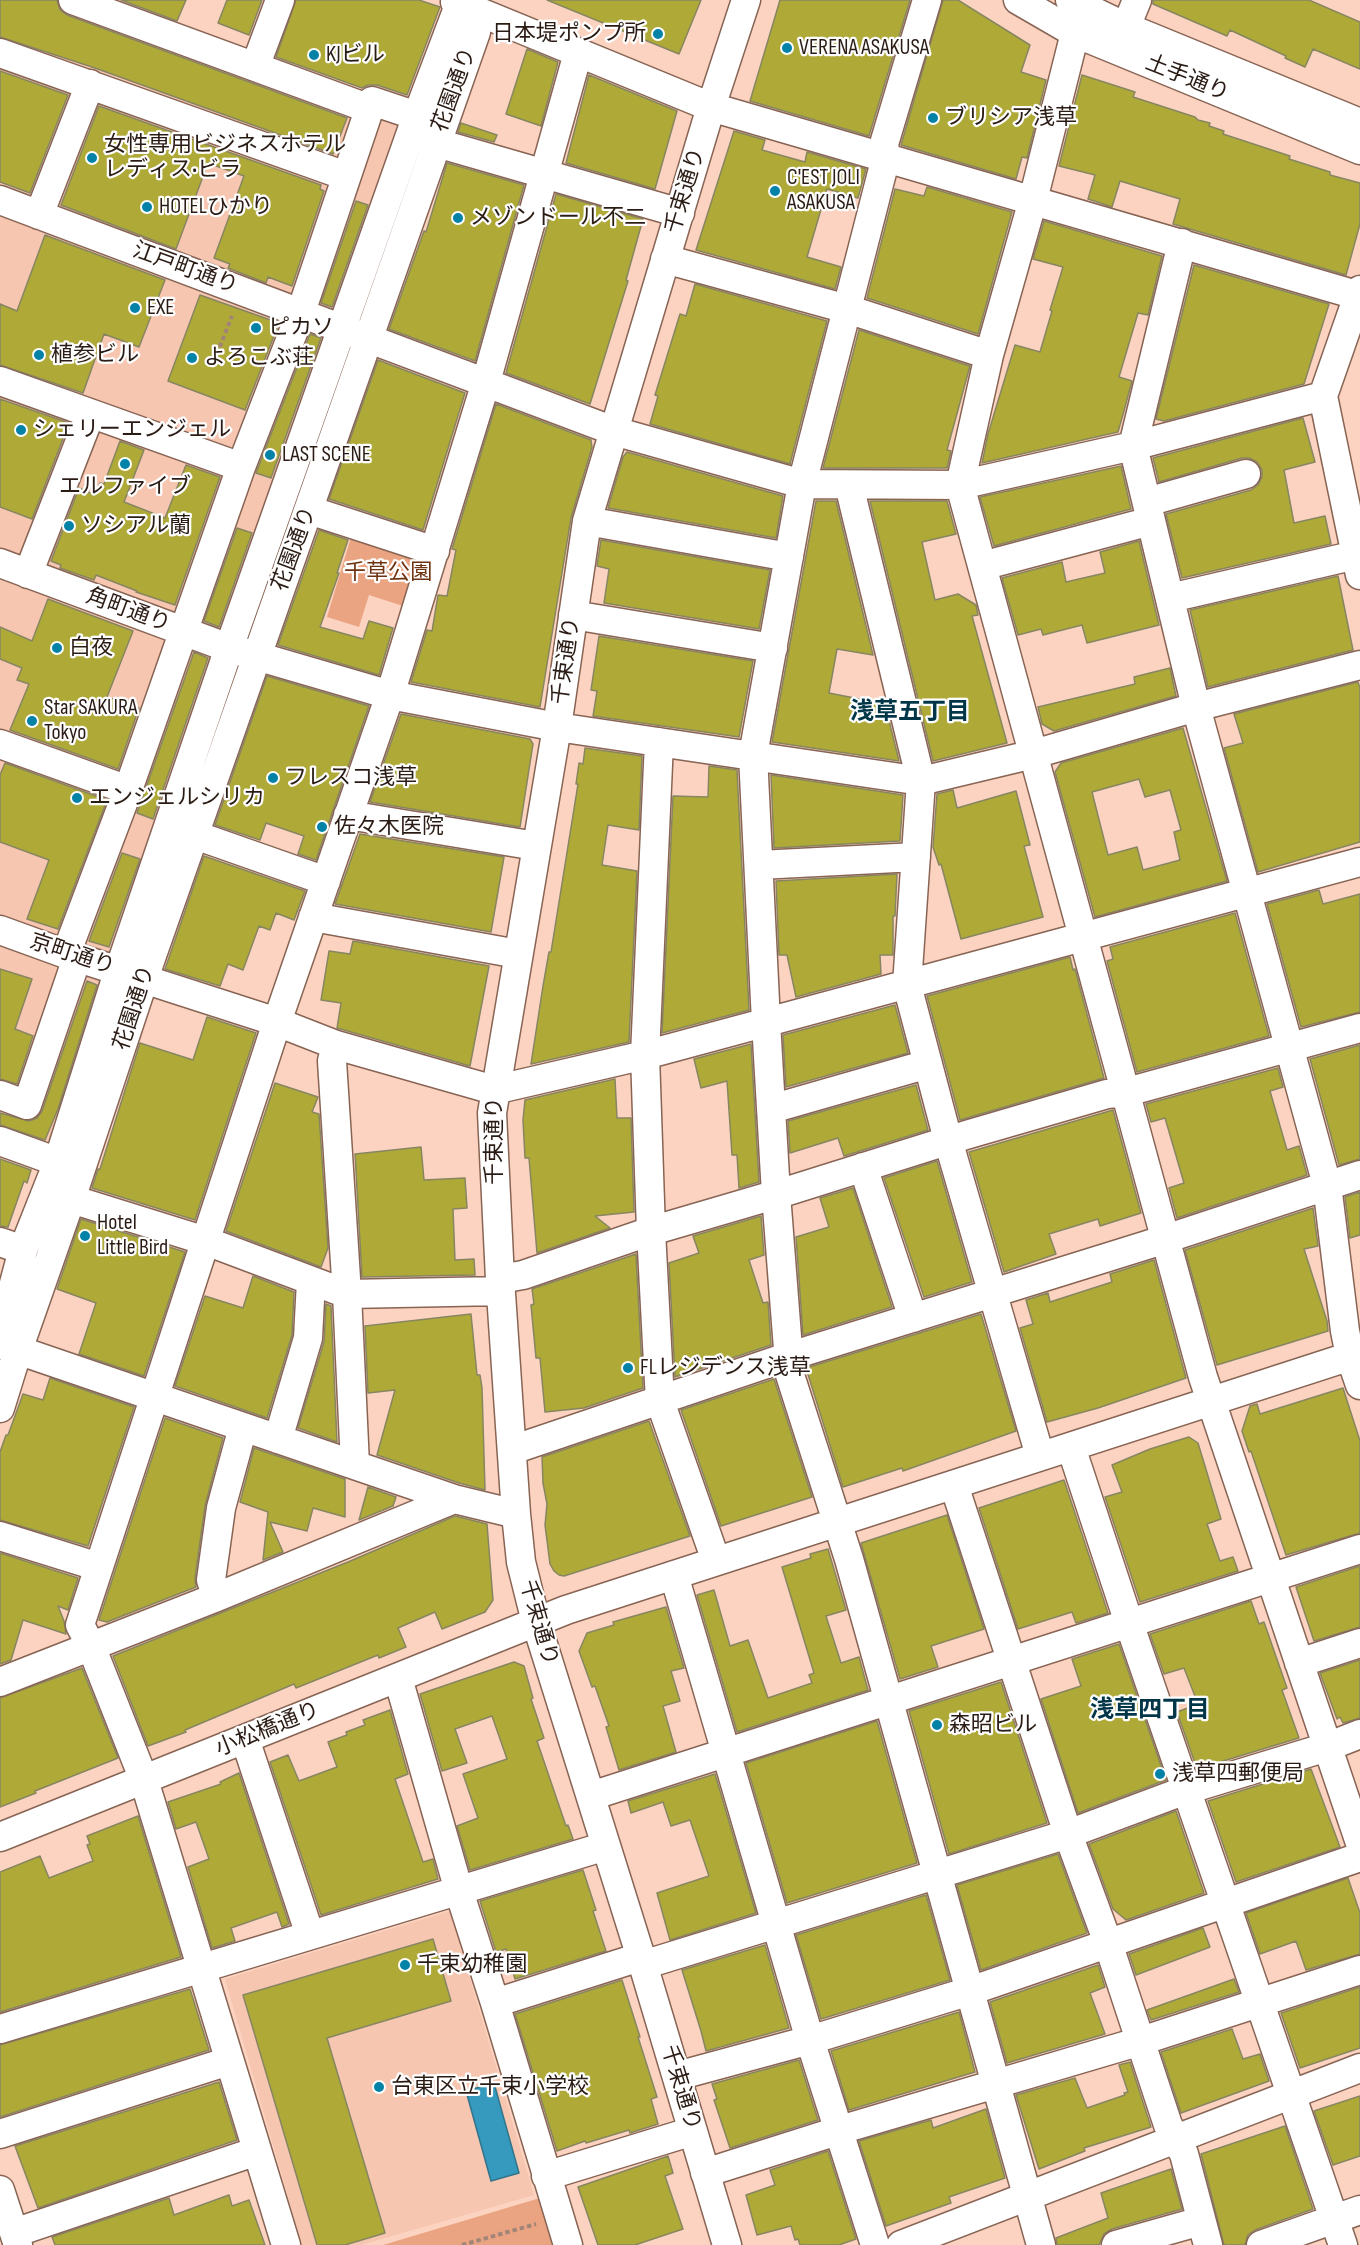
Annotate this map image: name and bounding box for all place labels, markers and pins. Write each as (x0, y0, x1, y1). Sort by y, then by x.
place label: 日本堤ポンプ所 (492, 21, 646, 47)
marker: 日本堤ポンプ所 (651, 27, 665, 41)
place label: VERENA ASAKUSA (799, 35, 929, 61)
marker: VERENA ASAKUSA (780, 41, 794, 55)
place label: KJビル (326, 42, 385, 68)
marker: KJビル (307, 48, 321, 62)
place label: ブリシア浅草 (945, 105, 1077, 131)
marker: ブリシア浅草 (926, 111, 940, 125)
place label: 女性専用ビジネスホテル レディス•ビラ (104, 132, 346, 184)
marker: 女性専用ビジネスホテル レディス•ビラ (85, 151, 99, 165)
place label: C'EST JOLI ASAKUSA (787, 165, 860, 216)
marker: C'EST JOLI ASAKUSA (768, 184, 782, 198)
place label: HOTELひかり (159, 194, 273, 220)
marker: HOTELひかり (140, 200, 154, 214)
place label: メゾンドール不二 (470, 205, 646, 231)
marker: メゾンドール不二 (451, 211, 465, 225)
place label: EXE (147, 295, 174, 321)
marker: EXE (128, 301, 142, 315)
place label: ピカソ (268, 315, 334, 341)
marker: ピカソ (249, 321, 263, 335)
place label: 植参ビル (51, 342, 139, 368)
place label: よろこぶ荘 (204, 345, 314, 371)
marker: 植参ビル (32, 348, 46, 362)
marker: よろこぶ荘 (185, 351, 199, 365)
place label: シェリーエンジェル (33, 417, 231, 443)
marker: シェリーエンジェル (14, 423, 28, 437)
place label: LAST SCENE (282, 442, 371, 468)
marker: LAST SCENE (263, 448, 277, 462)
marker: エルファイブ (118, 457, 132, 471)
place label: エルファイブ (59, 474, 191, 500)
place label: ソシアル蘭 (81, 513, 191, 539)
marker: ソシアル蘭 (62, 519, 76, 533)
place label: 白夜 (69, 635, 113, 661)
marker: 白夜 (50, 641, 64, 655)
place label: Star SAKURA Tokyo (44, 695, 137, 746)
marker: Star SAKURA Tokyo (25, 714, 39, 728)
place label: フレスコ浅草 (285, 765, 417, 791)
marker: フレスコ浅草 (266, 771, 280, 785)
place label: エンジェルシリカ (89, 785, 265, 811)
marker: エンジェルシリカ (70, 791, 84, 805)
place label: 佐々木医院 (334, 814, 444, 840)
marker: 佐々木医院 (315, 820, 329, 834)
place label: Hotel Little Bird (97, 1210, 168, 1262)
marker: Hotel Little Bird (78, 1229, 92, 1243)
place label: FLレジデンス浅草 (640, 1355, 811, 1381)
marker: FLレジデンス浅草 (621, 1361, 635, 1375)
place label: 森昭ビル (949, 1712, 1037, 1738)
marker: 森昭ビル (930, 1718, 944, 1732)
place label: 浅草四郵便局 (1172, 1761, 1304, 1787)
marker: 浅草四郵便局 (1153, 1767, 1167, 1781)
place label: 千束幼稚園 (417, 1952, 527, 1978)
marker: 千束幼稚園 (398, 1958, 412, 1972)
place label: 台東区立千束小学校 (391, 2074, 589, 2100)
marker: 台東区立千束小学校 (372, 2080, 386, 2094)

